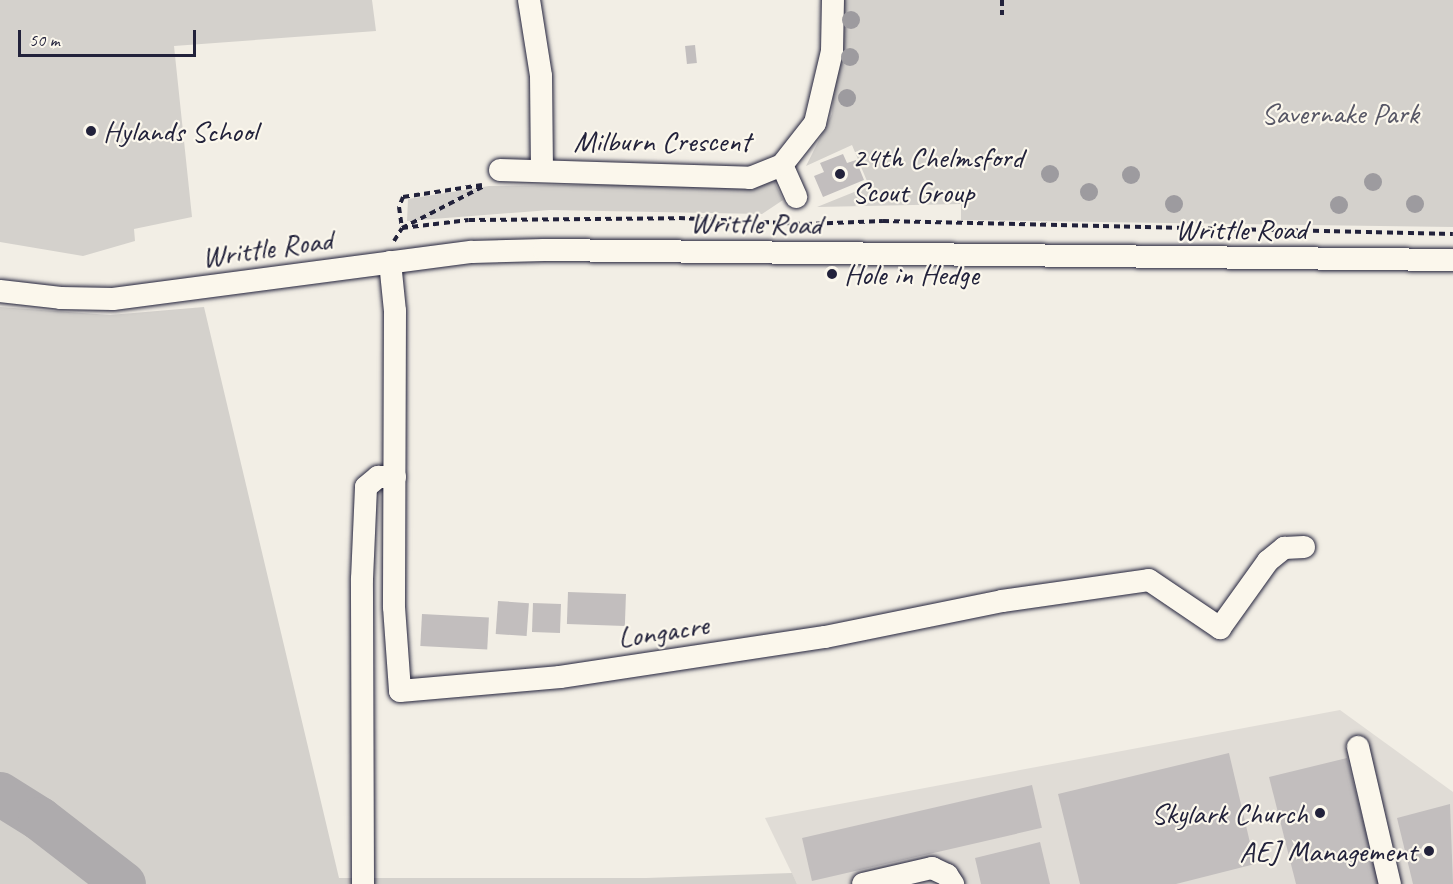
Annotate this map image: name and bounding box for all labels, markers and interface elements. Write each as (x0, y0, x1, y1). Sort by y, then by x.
scale bar (21, 18, 200, 56)
text: 50 m (29, 29, 60, 51)
park label: Savernake Park (1261, 95, 1419, 131)
place label: Hylands School (103, 113, 256, 149)
street label: Milburn Crescent (573, 123, 751, 159)
marker: Hylands School (84, 124, 98, 138)
place label: 24th Chelmsford Scout Group (852, 139, 1022, 210)
marker: 24th Chelmsford Scout Group (833, 167, 847, 181)
street label: Writtle Road (691, 204, 821, 242)
street label: Writtle Road (1176, 211, 1306, 247)
street label: Writtle Road (200, 221, 334, 275)
place label: Hole in Hedge (844, 256, 979, 292)
marker: Hole in Hedge (825, 267, 839, 281)
street label: Longacre (615, 606, 711, 656)
place label: Skylark Church (1150, 795, 1308, 831)
marker: Skylark Church (1313, 806, 1327, 820)
place label: AEJ Management (1239, 833, 1417, 869)
marker: AEJ Management (1422, 844, 1436, 858)

